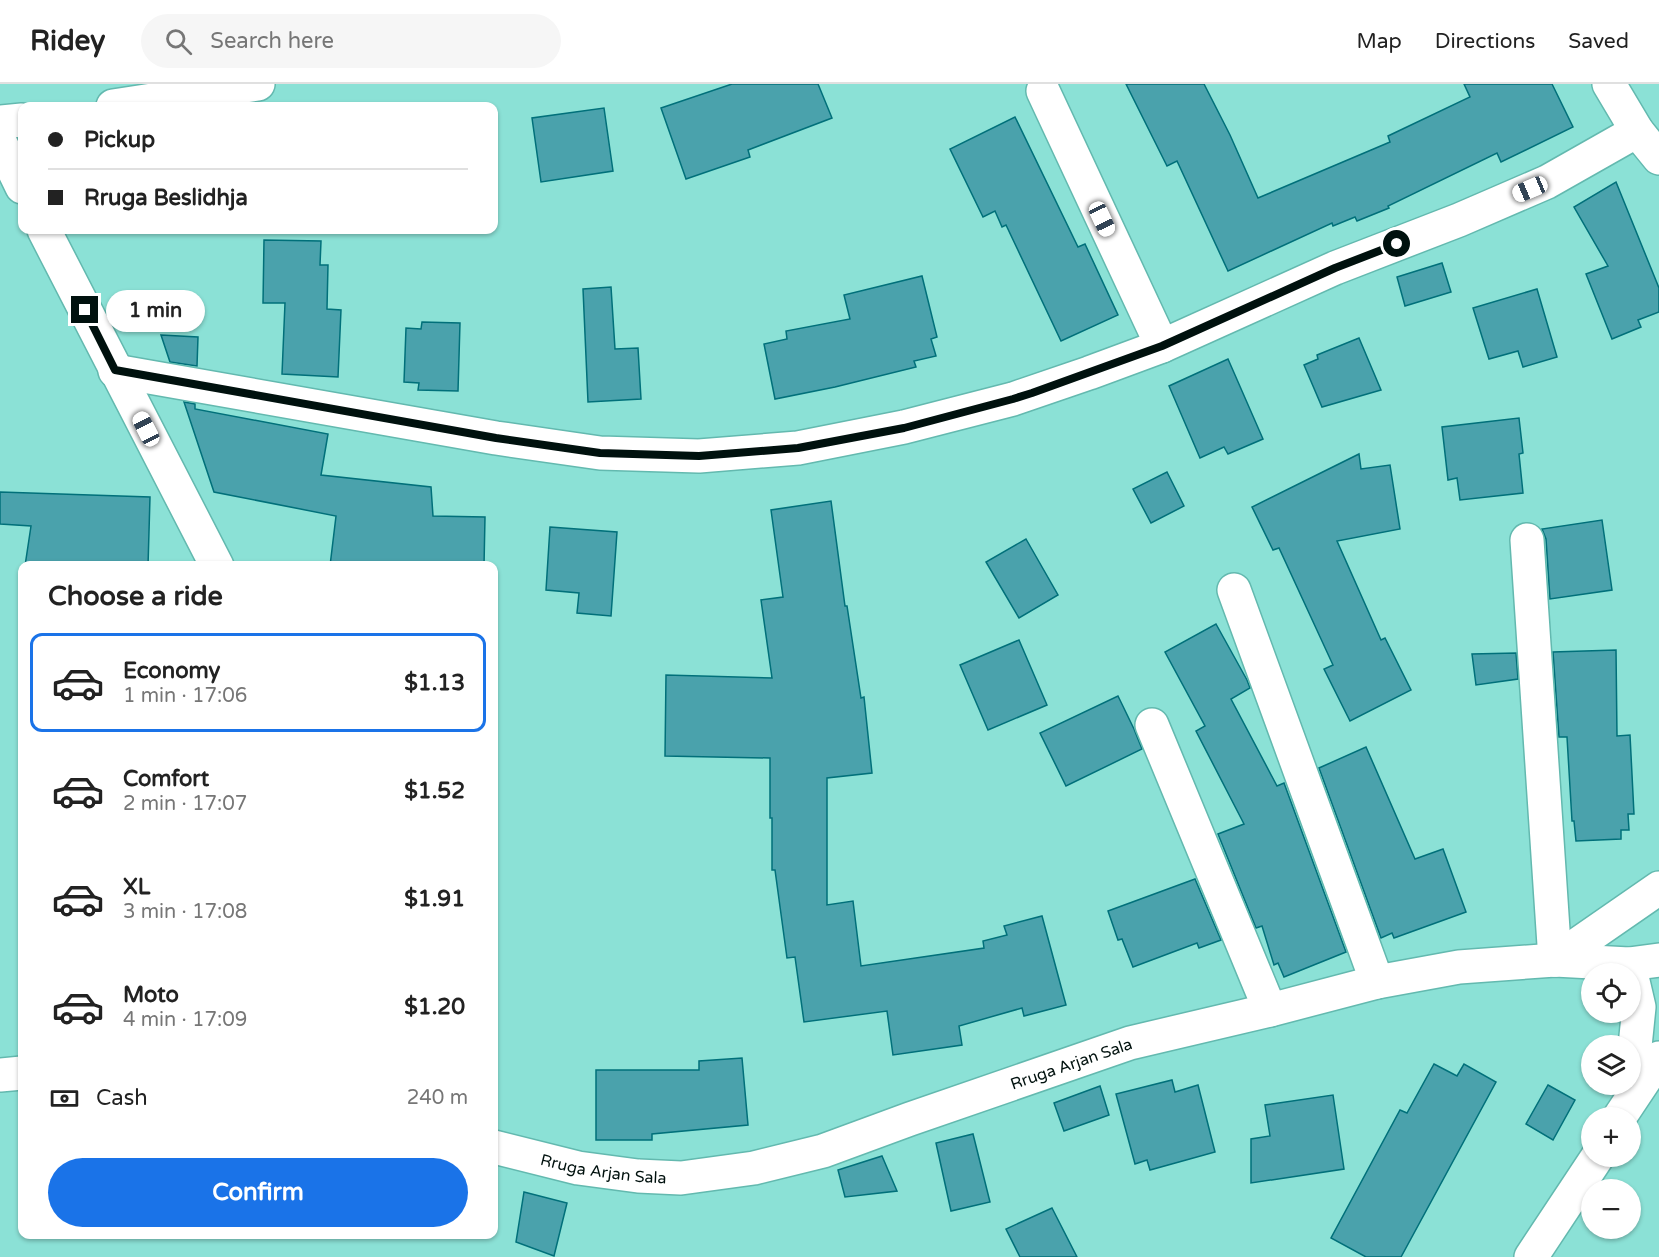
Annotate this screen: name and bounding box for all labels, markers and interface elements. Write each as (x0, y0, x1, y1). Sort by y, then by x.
search box (141, 14, 561, 68)
text: Ridey (30, 24, 105, 58)
icon: search (162, 25, 195, 58)
text: Search here (210, 28, 334, 54)
text: Map (1356, 29, 1402, 54)
text: Directions (1435, 29, 1535, 54)
text: Saved (1568, 29, 1629, 54)
text: Pickup (84, 127, 155, 153)
car (1510, 174, 1550, 204)
text: Rruga Beslidhja (84, 185, 248, 211)
car (1086, 199, 1118, 239)
route start (1383, 230, 1410, 257)
callout: 1 min (106, 289, 205, 331)
route end (71, 296, 98, 323)
text: 1 min (129, 299, 182, 323)
car (130, 409, 162, 449)
text: Choose a ride (48, 580, 223, 613)
icon: car (51, 656, 105, 710)
text: Economy (123, 658, 220, 684)
text: $1.13 (404, 670, 465, 696)
text: 1 min · 17:06 (123, 684, 247, 708)
icon: car (51, 764, 105, 818)
text: Comfort (123, 766, 209, 792)
text: $1.52 (404, 778, 465, 804)
text: 2 min · 17:07 (123, 792, 247, 816)
icon: car (51, 872, 105, 926)
text: XL (123, 874, 150, 900)
text: $1.91 (404, 886, 465, 912)
text: 3 min · 17:08 (123, 900, 247, 924)
map controls (1581, 963, 1641, 1239)
button: locate (1581, 963, 1641, 1023)
icon: car (51, 980, 105, 1034)
text: Moto (123, 982, 179, 1008)
text: $1.20 (404, 994, 465, 1020)
text: 4 min · 17:09 (123, 1008, 247, 1032)
street label: Rruga Arjan Sala (1008, 1034, 1135, 1095)
button: layers (1581, 1035, 1641, 1095)
icon: cash (48, 1082, 81, 1115)
text: Cash (96, 1085, 148, 1111)
text: 240 m (407, 1086, 468, 1110)
button: + (1581, 1107, 1641, 1167)
street label: Rruga Arjan Sala (538, 1150, 667, 1188)
button: Confirm (48, 1158, 468, 1227)
button: − (1581, 1179, 1641, 1239)

